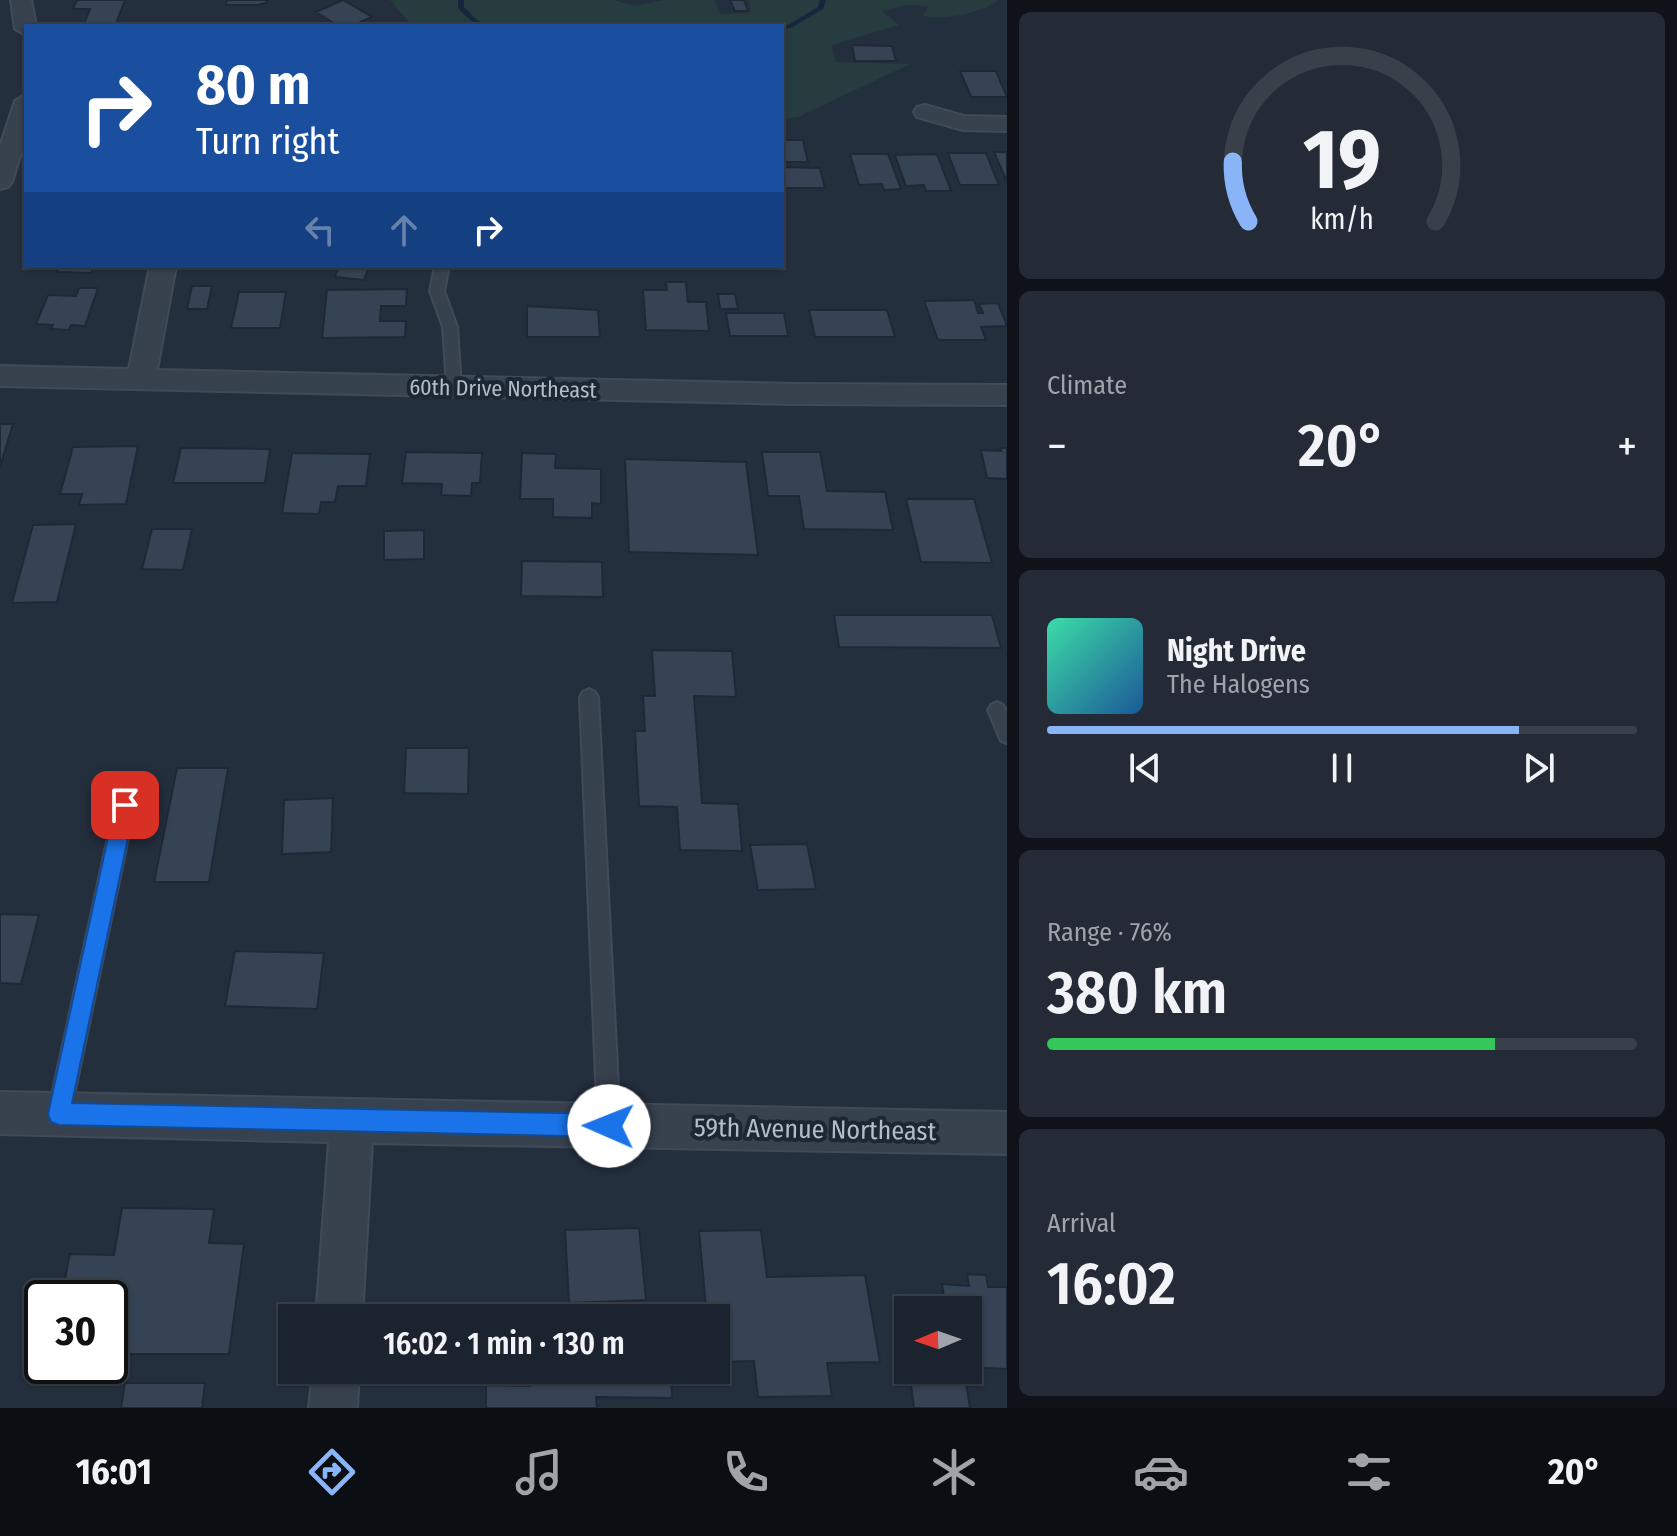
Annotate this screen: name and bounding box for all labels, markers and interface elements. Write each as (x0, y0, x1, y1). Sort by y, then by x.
text: 80 m (196, 52, 311, 119)
icon: right (64, 56, 168, 160)
text: 19 (1303, 109, 1381, 209)
text: Turn right (196, 120, 339, 164)
text: km/h (1310, 202, 1374, 237)
icon: left (298, 208, 342, 252)
icon: ahead (382, 208, 426, 252)
icon: right (466, 208, 510, 252)
text: Climate (1047, 370, 1127, 401)
street label: 60th Drive Northeast (409, 373, 598, 404)
text: 20° (1298, 410, 1386, 482)
text: − (1047, 420, 1067, 473)
text: + (1617, 420, 1637, 473)
text: Night Drive (1167, 633, 1306, 669)
text: The Halogens (1167, 669, 1310, 700)
icon: previous (1123, 746, 1167, 790)
icon: pause (1320, 746, 1364, 790)
icon: next (1517, 746, 1561, 790)
pin (91, 771, 159, 839)
icon: arrive (103, 783, 147, 827)
text: Range · 76% (1047, 917, 1172, 948)
text: 380 km (1047, 957, 1227, 1029)
position arrow (567, 1084, 651, 1168)
street label: 59th Avenue Northeast (694, 1112, 937, 1147)
text: Arrival (1047, 1208, 1116, 1239)
text: 16:02 (1047, 1248, 1176, 1320)
speed limit sign: 30 (24, 1280, 128, 1384)
north arrow (894, 1296, 982, 1384)
map controls (894, 1296, 982, 1384)
text: 16:02 · 1 min · 130 m (383, 1326, 625, 1362)
icon: directions (304, 1444, 360, 1500)
icon: music (511, 1444, 567, 1500)
icon: phone (718, 1444, 774, 1500)
icon: climate (926, 1444, 982, 1500)
icon: car (1133, 1444, 1189, 1500)
icon: filters (1341, 1444, 1397, 1500)
text: 16:01 (76, 1450, 152, 1494)
text: 20° (1548, 1450, 1601, 1494)

